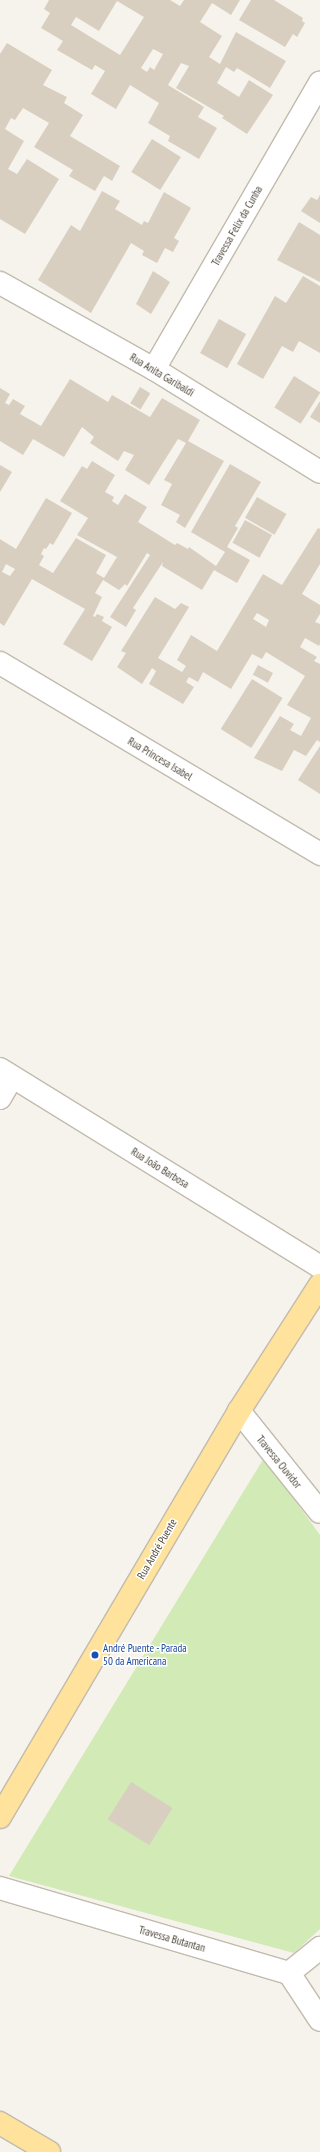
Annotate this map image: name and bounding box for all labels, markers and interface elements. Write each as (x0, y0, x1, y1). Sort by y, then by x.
street label: Travessa Felix da Cunha (209, 184, 265, 268)
street label: Rua Anita Garibaldi (127, 351, 197, 399)
street label: Rua Princesa Isabel (125, 735, 195, 783)
street label: Rua João Barbosa (129, 1145, 191, 1191)
street label: Travessa Ouvidor (254, 1433, 304, 1491)
street label: Rua André Puente (134, 1516, 180, 1582)
place label: André Puente - Parada 50 da Americana (103, 1642, 187, 1668)
marker: André Puente - Parada 50 da Americana (90, 1650, 100, 1660)
street label: Travessa Butantan (137, 1923, 207, 1955)

